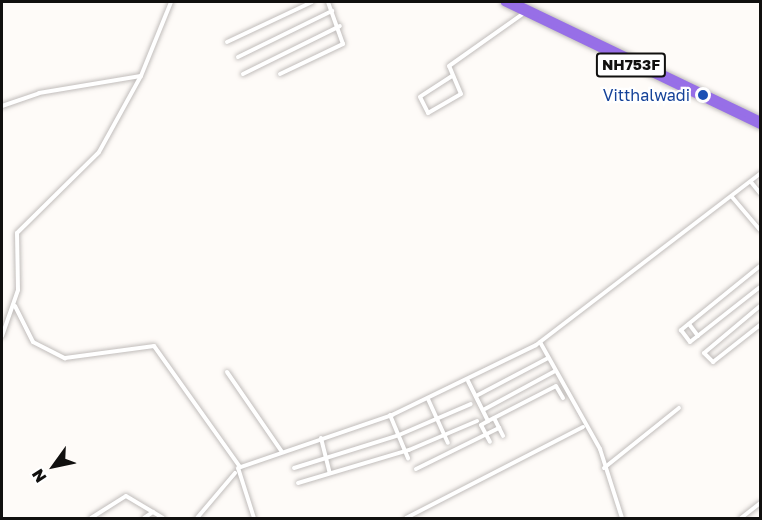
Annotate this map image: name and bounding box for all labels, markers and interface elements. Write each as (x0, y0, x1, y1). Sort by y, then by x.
road number: NH753F (595, 53, 667, 77)
place label: Vitthalwadi (603, 85, 690, 105)
marker: Vitthalwadi (694, 86, 712, 104)
north arrow (24, 436, 84, 496)
text: N (27, 465, 51, 486)

